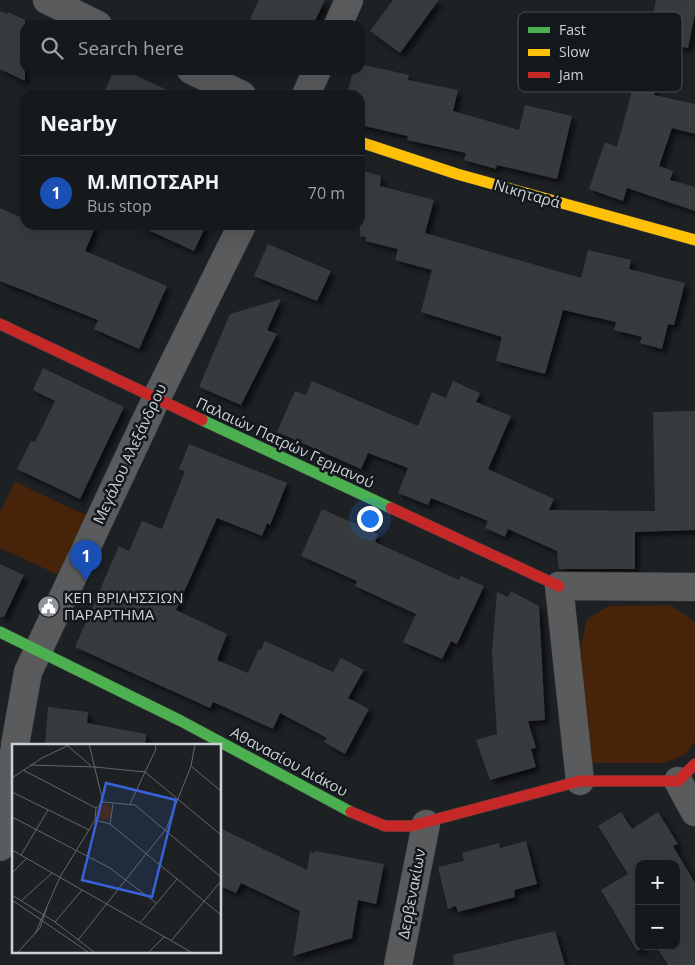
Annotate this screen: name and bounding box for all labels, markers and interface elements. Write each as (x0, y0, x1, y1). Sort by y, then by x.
legend (518, 12, 682, 92)
search box (20, 20, 365, 75)
text: Fast (559, 20, 586, 39)
icon: search (38, 34, 66, 62)
text: Search here (78, 35, 184, 61)
text: Slow (559, 42, 590, 61)
text: Jam (557, 65, 584, 84)
text: Nearby (40, 109, 117, 137)
text: Μ.ΜΠΟΤΣΑΡΗ (87, 169, 219, 195)
street label: Νικηταρά (492, 174, 563, 212)
text: 1 (51, 182, 61, 204)
text: 70 m (308, 182, 345, 204)
text: Bus stop (87, 195, 152, 217)
street label: Μεγάλου Αλεξάνδρου (88, 380, 170, 527)
street label: Παλαιών Πατρών Γερμανού (193, 392, 378, 492)
your location (357, 506, 383, 532)
pin: 1 (70, 540, 102, 581)
place label: ΚΕΠ ΒΡΙΛΗΣΣΙΩΝ ΠΑΡΑΡΤΗΜΑ (64, 587, 184, 624)
public building icon: ΚΕΠ ΒΡΙΛΗΣΣΙΩΝ ΠΑΡΑΡΤΗΜΑ (36, 595, 60, 619)
street label: Αθανασίου Διάκου (227, 722, 352, 800)
inset map (12, 744, 221, 952)
street label: Δερβενακίων (392, 847, 430, 941)
map controls (635, 860, 680, 950)
button: + (635, 860, 680, 905)
button: − (635, 905, 680, 950)

